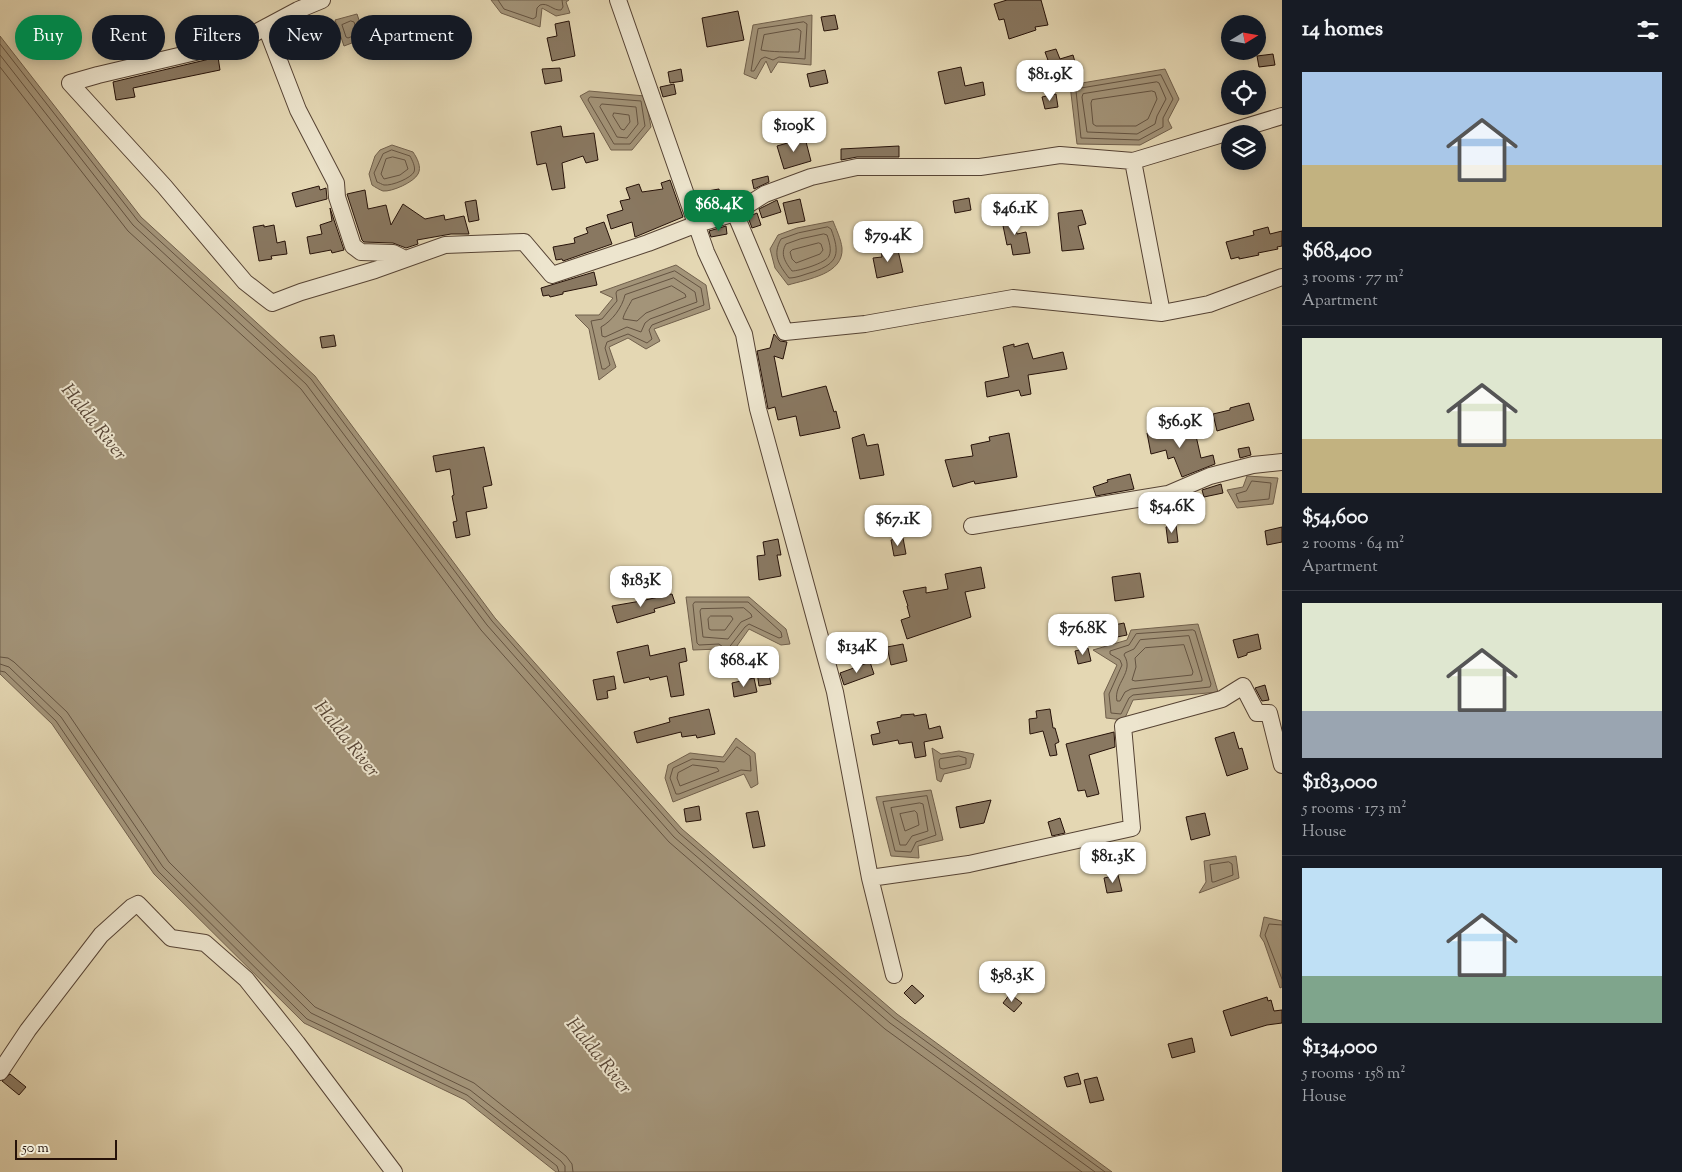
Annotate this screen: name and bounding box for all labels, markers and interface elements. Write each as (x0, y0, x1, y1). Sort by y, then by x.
chip: Buy (15, 15, 82, 60)
chip: Rent (92, 15, 165, 60)
chip: Filters (175, 15, 259, 60)
chip: New (269, 15, 341, 60)
chip: Apartment (351, 15, 472, 60)
north arrow (1221, 15, 1266, 60)
map controls (1221, 15, 1266, 170)
text: 14 homes (1302, 15, 1383, 45)
icon: filters (1634, 16, 1662, 44)
pin: $81.9K (1009, 59, 1091, 102)
text: $81.9K (1027, 64, 1073, 87)
button: locate (1221, 70, 1266, 115)
icon: home (1437, 105, 1527, 195)
pin: $109K (759, 110, 829, 153)
text: $109K (773, 115, 815, 138)
button: layers (1221, 125, 1266, 170)
pin: $68.4K (678, 190, 760, 232)
text: $68.4K (695, 194, 743, 217)
pin: $46.1K (974, 194, 1056, 236)
text: $46.1K (992, 198, 1038, 221)
pin: $79.4K (847, 220, 929, 263)
text: $79.4K (864, 225, 912, 248)
text: $68,400 (1302, 237, 1372, 267)
text: 3 rooms · 77 m² (1302, 267, 1404, 290)
text: Apartment (1302, 290, 1378, 313)
icon: home (1437, 370, 1527, 460)
water label: Halda River (54, 379, 133, 467)
pin: $56.9K (1139, 406, 1221, 449)
text: $56.9K (1158, 411, 1202, 434)
pin: $54.6K (1131, 492, 1213, 534)
text: $54.6K (1149, 496, 1195, 519)
text: $54,600 (1302, 503, 1368, 533)
pin: $67.1K (857, 504, 939, 547)
text: $67.1K (876, 509, 920, 532)
text: 2 rooms · 64 m² (1302, 533, 1405, 556)
text: Apartment (1302, 556, 1378, 579)
pin: $183K (606, 566, 676, 608)
text: $183K (621, 570, 661, 593)
pin: $76.8K (1042, 614, 1124, 656)
text: $76.8K (1059, 618, 1107, 641)
pin: $134K (822, 632, 892, 674)
icon: home (1437, 635, 1527, 725)
text: $134K (837, 636, 877, 659)
pin: $68.4K (703, 646, 785, 688)
text: $68.4K (720, 650, 768, 673)
water label: Halda River (307, 696, 386, 784)
text: $183,000 (1302, 768, 1377, 798)
text: 5 rooms · 173 m² (1302, 798, 1407, 821)
text: House (1302, 821, 1346, 844)
pin: $81.3K (1072, 842, 1154, 884)
text: $81.3K (1091, 846, 1135, 869)
icon: home (1437, 900, 1527, 990)
pin: $58.3K (971, 960, 1053, 1003)
text: $58.3K (990, 965, 1034, 988)
water label: Halda River (559, 1013, 638, 1101)
text: $134,000 (1302, 1033, 1377, 1063)
text: 5 rooms · 158 m² (1302, 1063, 1406, 1086)
text: House (1302, 1086, 1346, 1109)
scale bar (15, 1137, 118, 1160)
text: 50 m (22, 1139, 49, 1159)

